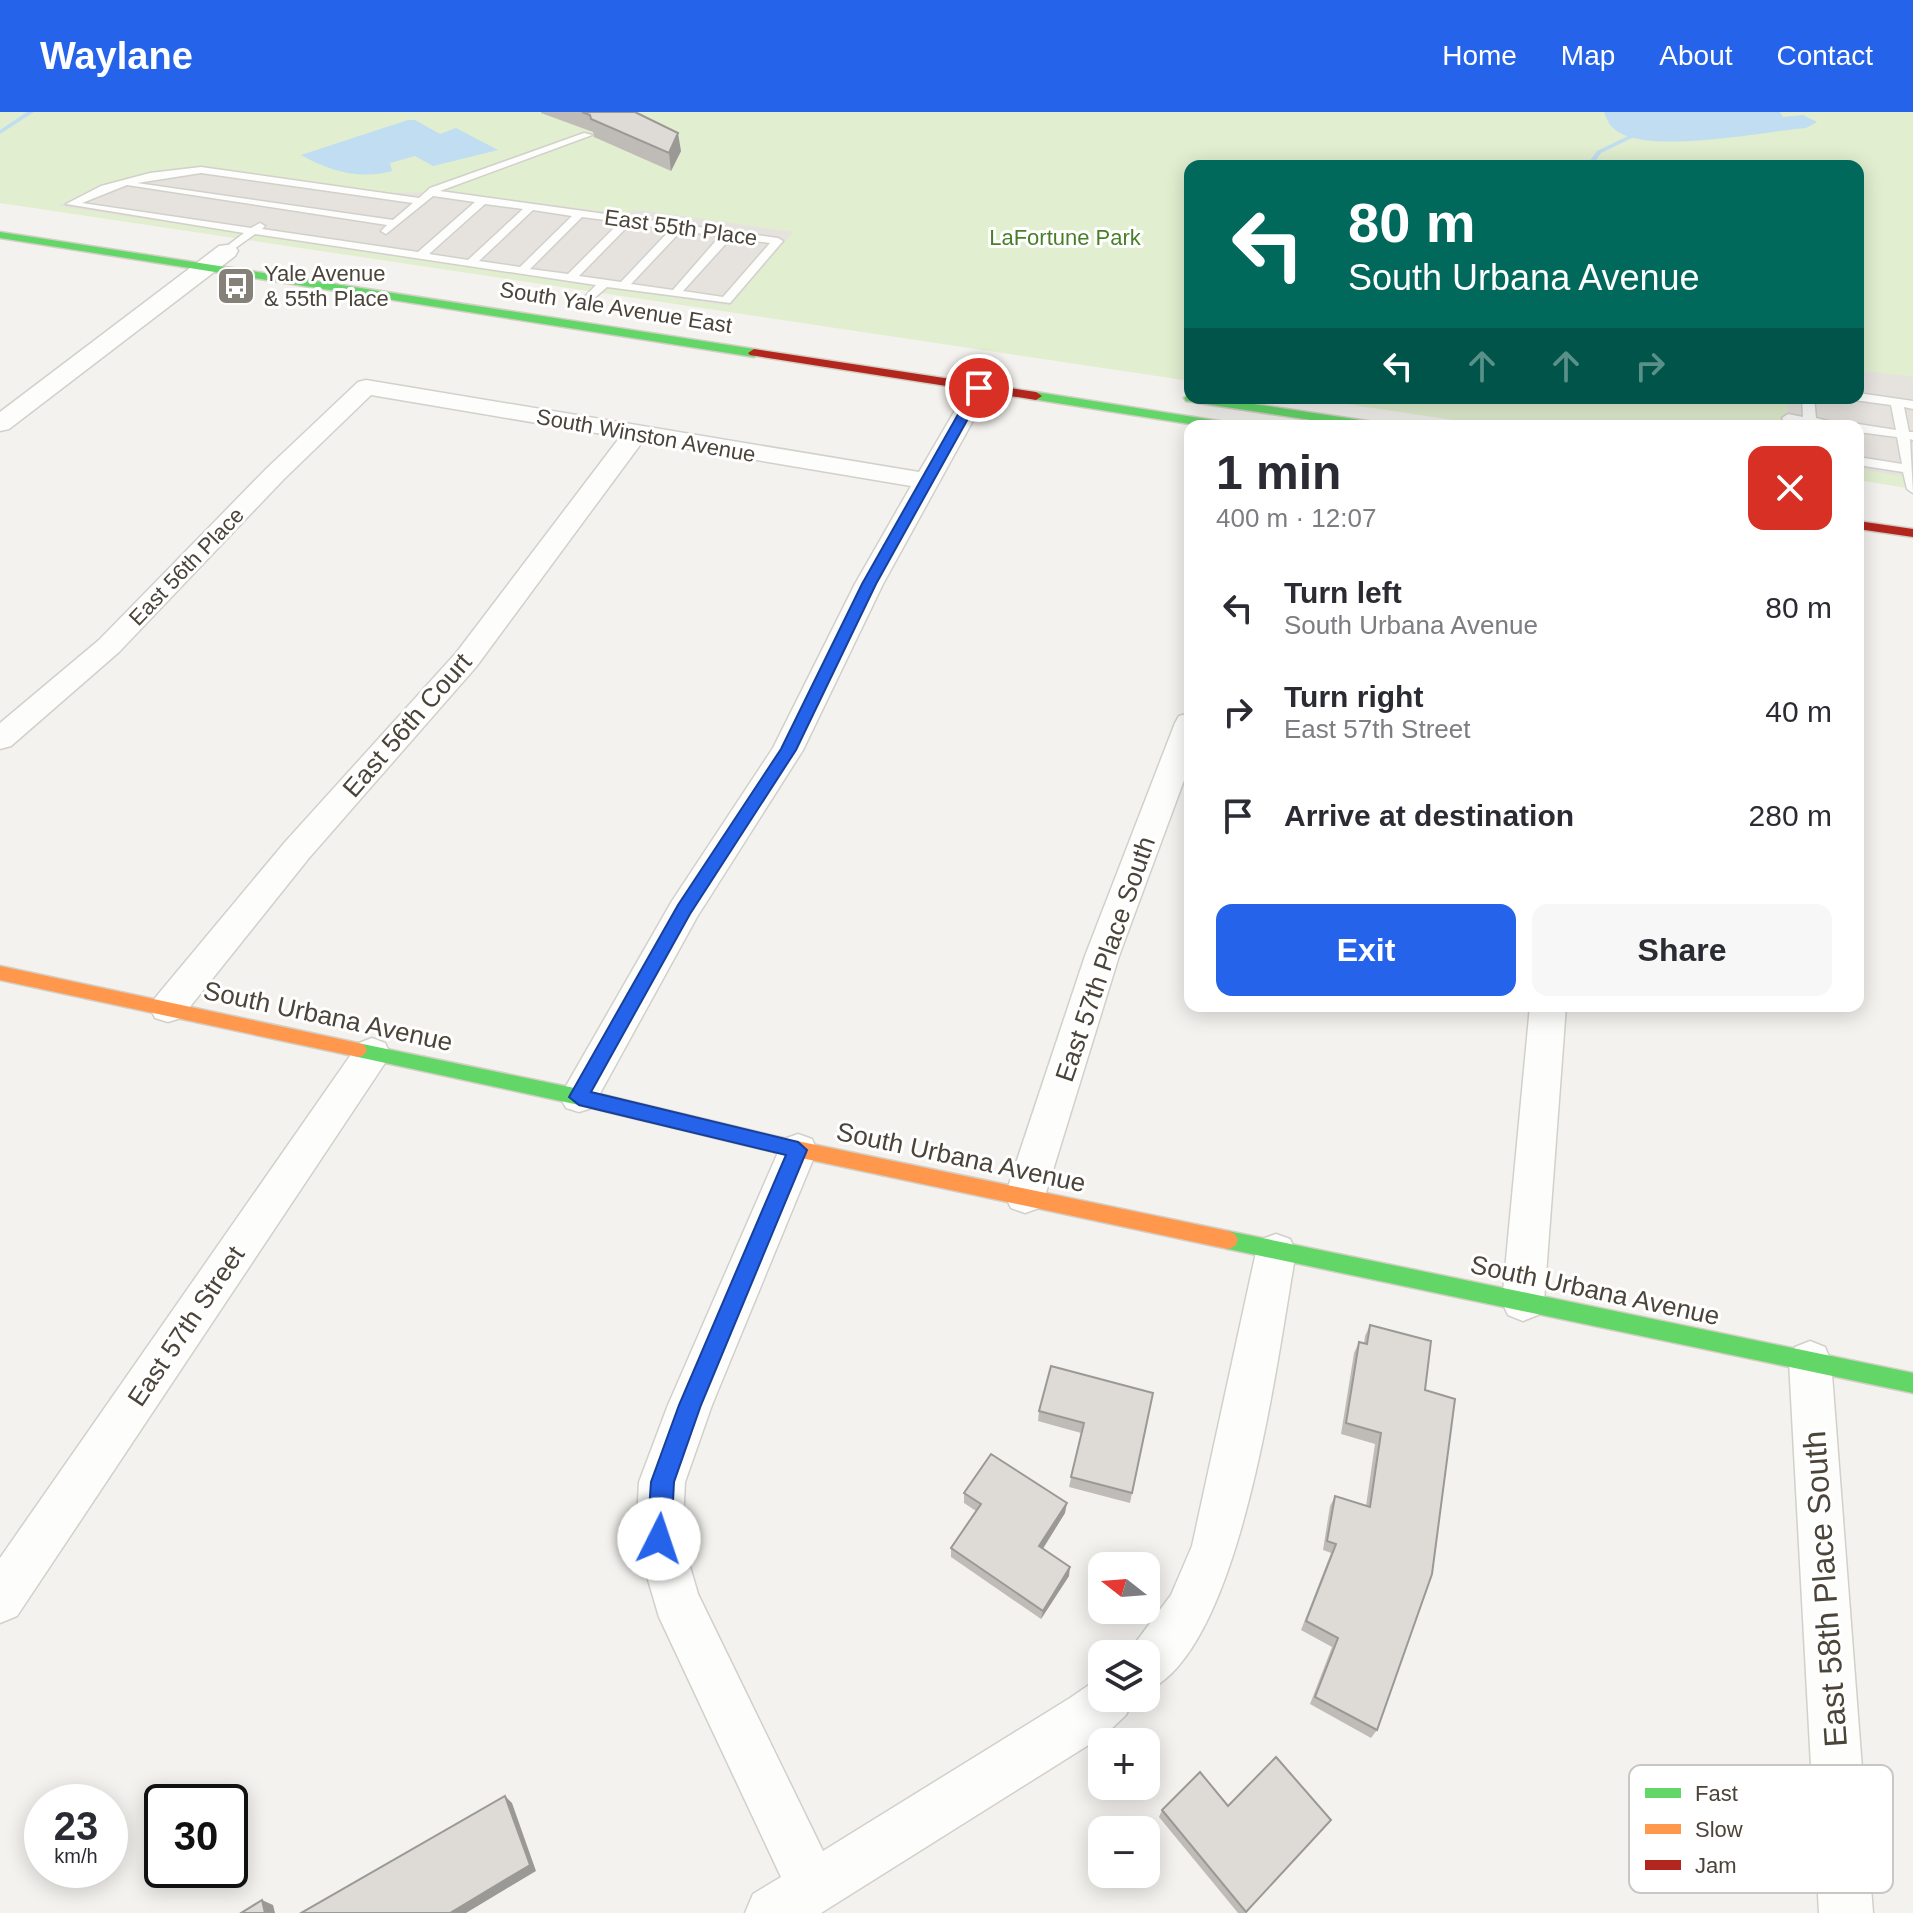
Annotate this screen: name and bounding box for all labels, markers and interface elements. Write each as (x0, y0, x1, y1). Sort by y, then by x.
text: Waylane (40, 35, 193, 77)
text: Home (1442, 40, 1517, 71)
text: Map (1561, 40, 1615, 71)
text: About (1659, 40, 1733, 71)
text: Contact (1777, 40, 1873, 71)
text: 80 m (1348, 191, 1476, 254)
icon: left (1216, 192, 1320, 296)
street label: East 55th Place (603, 204, 759, 251)
park label: LaFortune Park (989, 225, 1142, 250)
text: South Urbana Avenue (1348, 257, 1700, 298)
place label: Yale Avenue & 55th Place (264, 261, 389, 311)
bus stop icon: Yale Avenue & 55th Place (215, 265, 257, 307)
street label: South Yale Avenue East (498, 277, 734, 338)
icon: left (1376, 344, 1420, 388)
icon: ahead (1460, 344, 1504, 388)
icon: ahead (1544, 344, 1588, 388)
icon: right (1628, 344, 1672, 388)
pin (945, 354, 1013, 422)
icon: arrive (957, 366, 1001, 410)
street label: South Winston Avenue (534, 404, 757, 467)
text: 1 min (1216, 446, 1341, 499)
button: close (1748, 446, 1832, 530)
street label: East 56th Place (124, 502, 249, 630)
text: 400 m · 12:07 (1216, 503, 1376, 533)
text: Turn left (1284, 576, 1402, 609)
icon: left (1216, 586, 1260, 630)
text: 80 m (1765, 591, 1832, 624)
text: South Urbana Avenue (1284, 610, 1538, 640)
street label: East 56th Court (336, 646, 478, 803)
text: Turn right (1284, 680, 1423, 713)
icon: right (1216, 690, 1260, 734)
text: 40 m (1765, 695, 1832, 728)
text: East 57th Street (1284, 714, 1470, 744)
icon: arrive (1216, 794, 1260, 838)
text: Arrive at destination (1284, 799, 1574, 832)
text: 280 m (1749, 799, 1832, 832)
street label: East 57th Place South (1049, 832, 1161, 1086)
button: Exit (1216, 904, 1516, 996)
button: Share (1532, 904, 1832, 996)
street label: South Urbana Avenue (201, 975, 455, 1057)
street label: South Urbana Avenue (834, 1116, 1088, 1198)
street label: East 57th Street (121, 1240, 251, 1412)
street label: South Urbana Avenue (1468, 1249, 1722, 1331)
street label: East 58th Place South (1796, 1430, 1854, 1748)
position arrow (617, 1497, 701, 1581)
north arrow (1088, 1552, 1160, 1624)
map controls (1088, 1552, 1160, 1888)
button: layers (1088, 1640, 1160, 1712)
button: + (1088, 1728, 1160, 1800)
legend (1629, 1765, 1893, 1893)
text: Fast (1695, 1781, 1738, 1806)
speed limit sign: 30 (144, 1784, 248, 1888)
text: 23 (54, 1804, 98, 1848)
button: − (1088, 1816, 1160, 1888)
text: Slow (1695, 1817, 1743, 1842)
text: km/h (54, 1845, 98, 1867)
text: Jam (1695, 1853, 1737, 1878)

